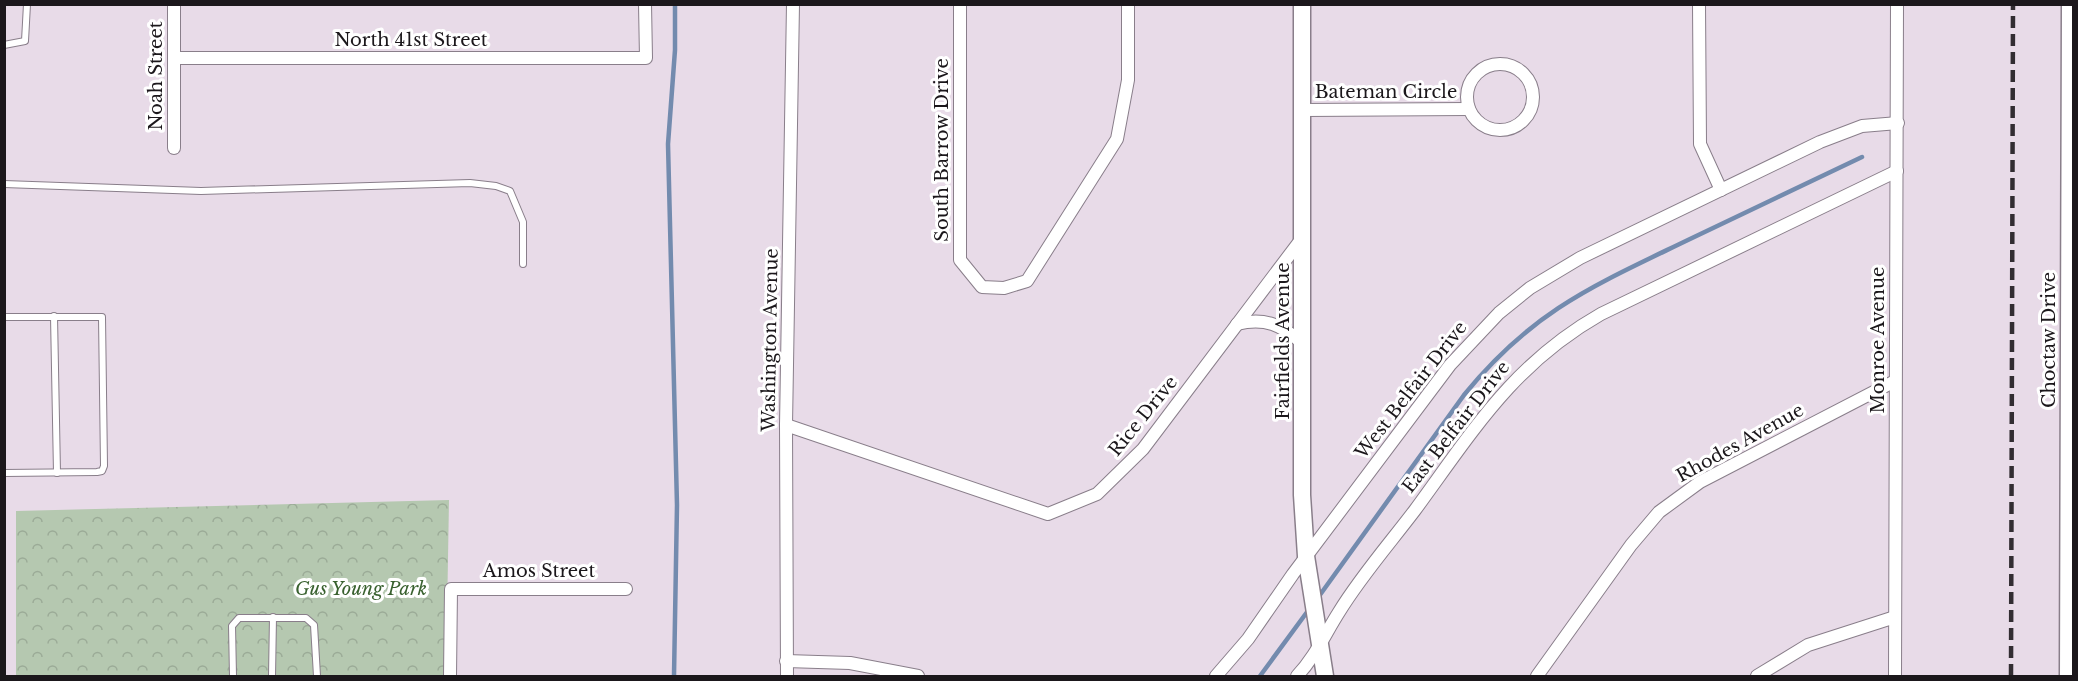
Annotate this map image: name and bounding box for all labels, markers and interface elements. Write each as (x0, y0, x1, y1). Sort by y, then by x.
street label: Noah Street (145, 21, 167, 131)
street label: North 41st Street (334, 29, 488, 51)
street label: South Barrow Drive (931, 58, 953, 242)
street label: Bateman Circle (1315, 81, 1457, 103)
street label: Washington Avenue (757, 248, 783, 433)
street label: Fairfields Avenue (1272, 262, 1294, 420)
street label: Monroe Avenue (1867, 267, 1889, 413)
street label: Choctaw Drive (2038, 272, 2060, 408)
street label: West Belfair Drive (1350, 317, 1472, 464)
street label: East Belfair Drive (1398, 357, 1514, 497)
street label: Rice Drive (1104, 371, 1182, 461)
street label: Rhodes Avenue (1673, 399, 1807, 487)
street label: Amos Street (482, 560, 595, 582)
park label: Gus Young Park (295, 578, 427, 600)

